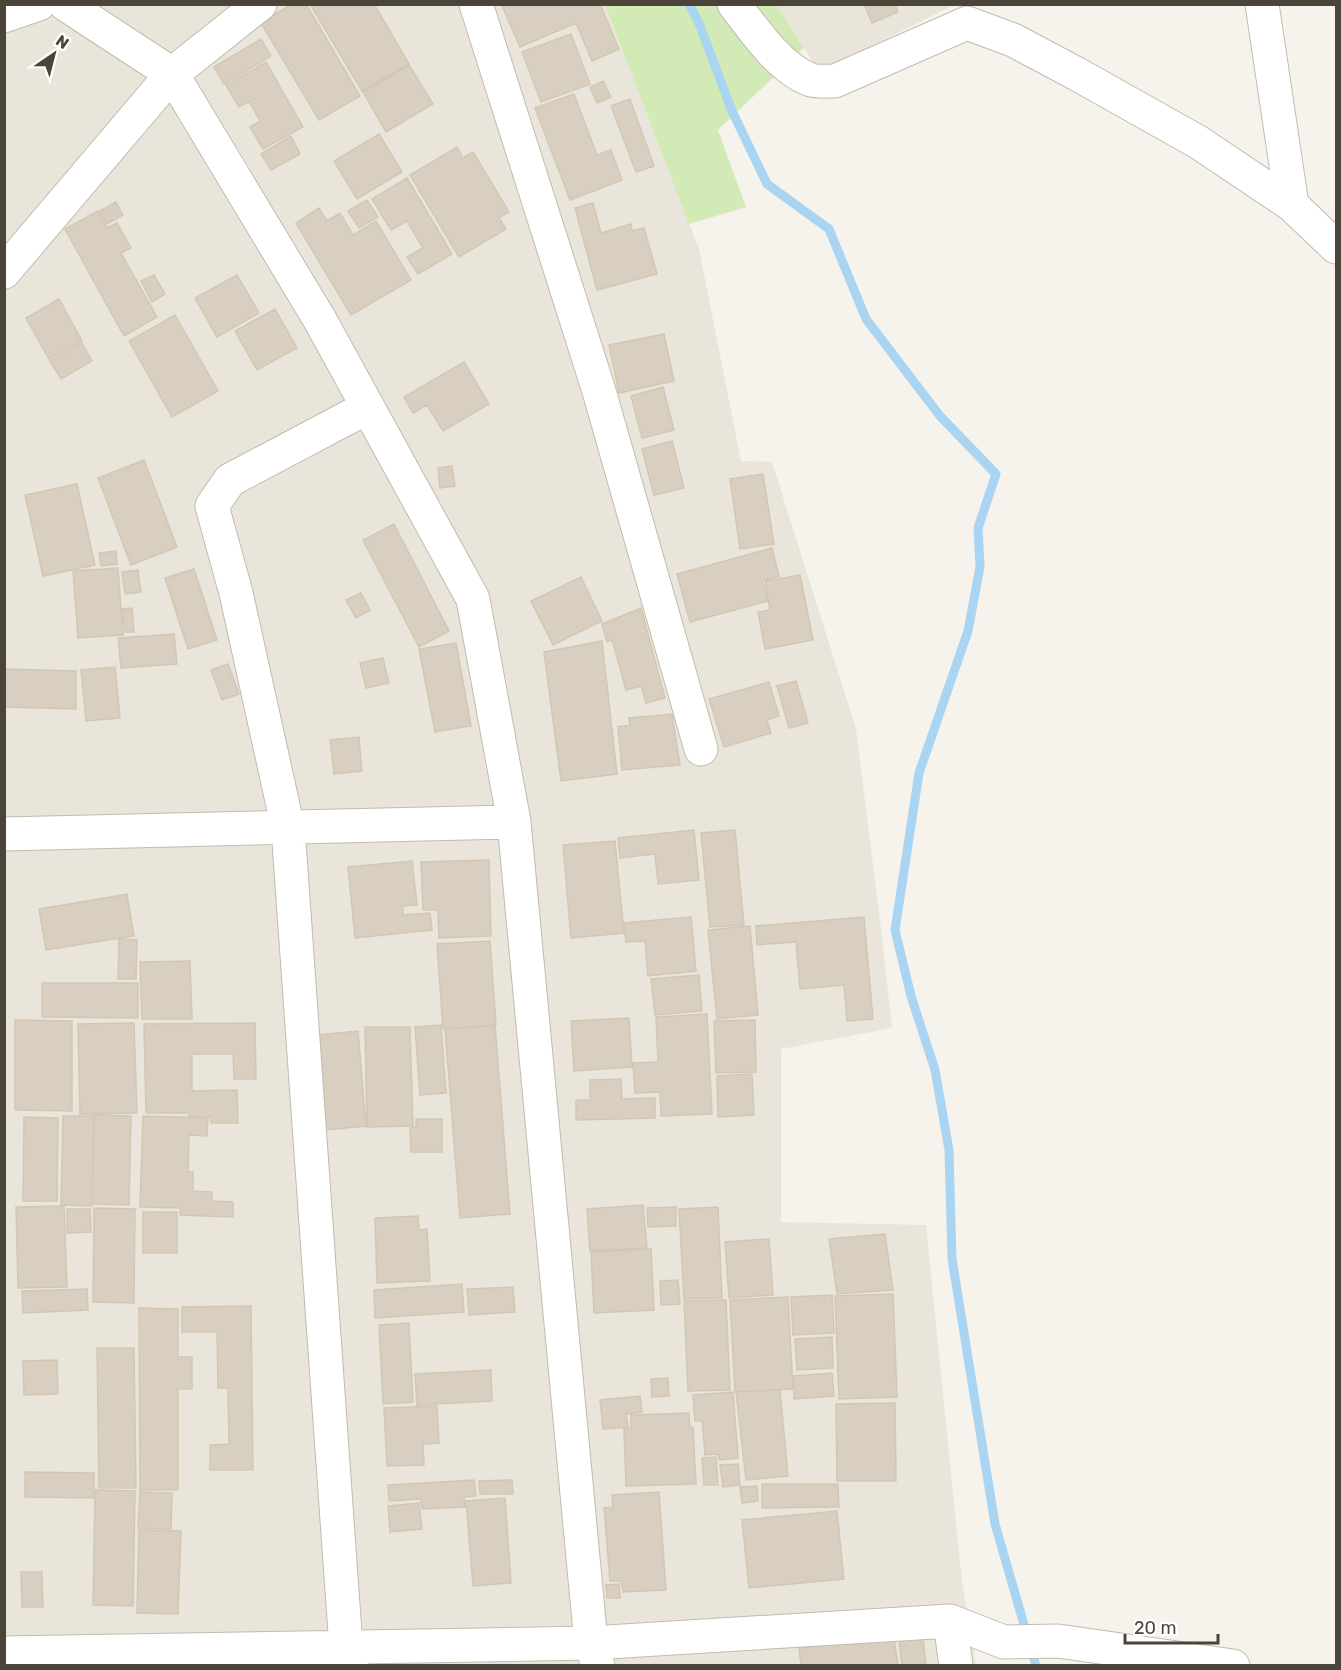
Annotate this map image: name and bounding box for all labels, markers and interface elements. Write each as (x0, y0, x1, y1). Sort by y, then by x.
north arrow (24, 24, 84, 84)
text: N (52, 31, 72, 53)
scale bar (1125, 1607, 1218, 1645)
text: 20 m (1134, 1617, 1176, 1639)

